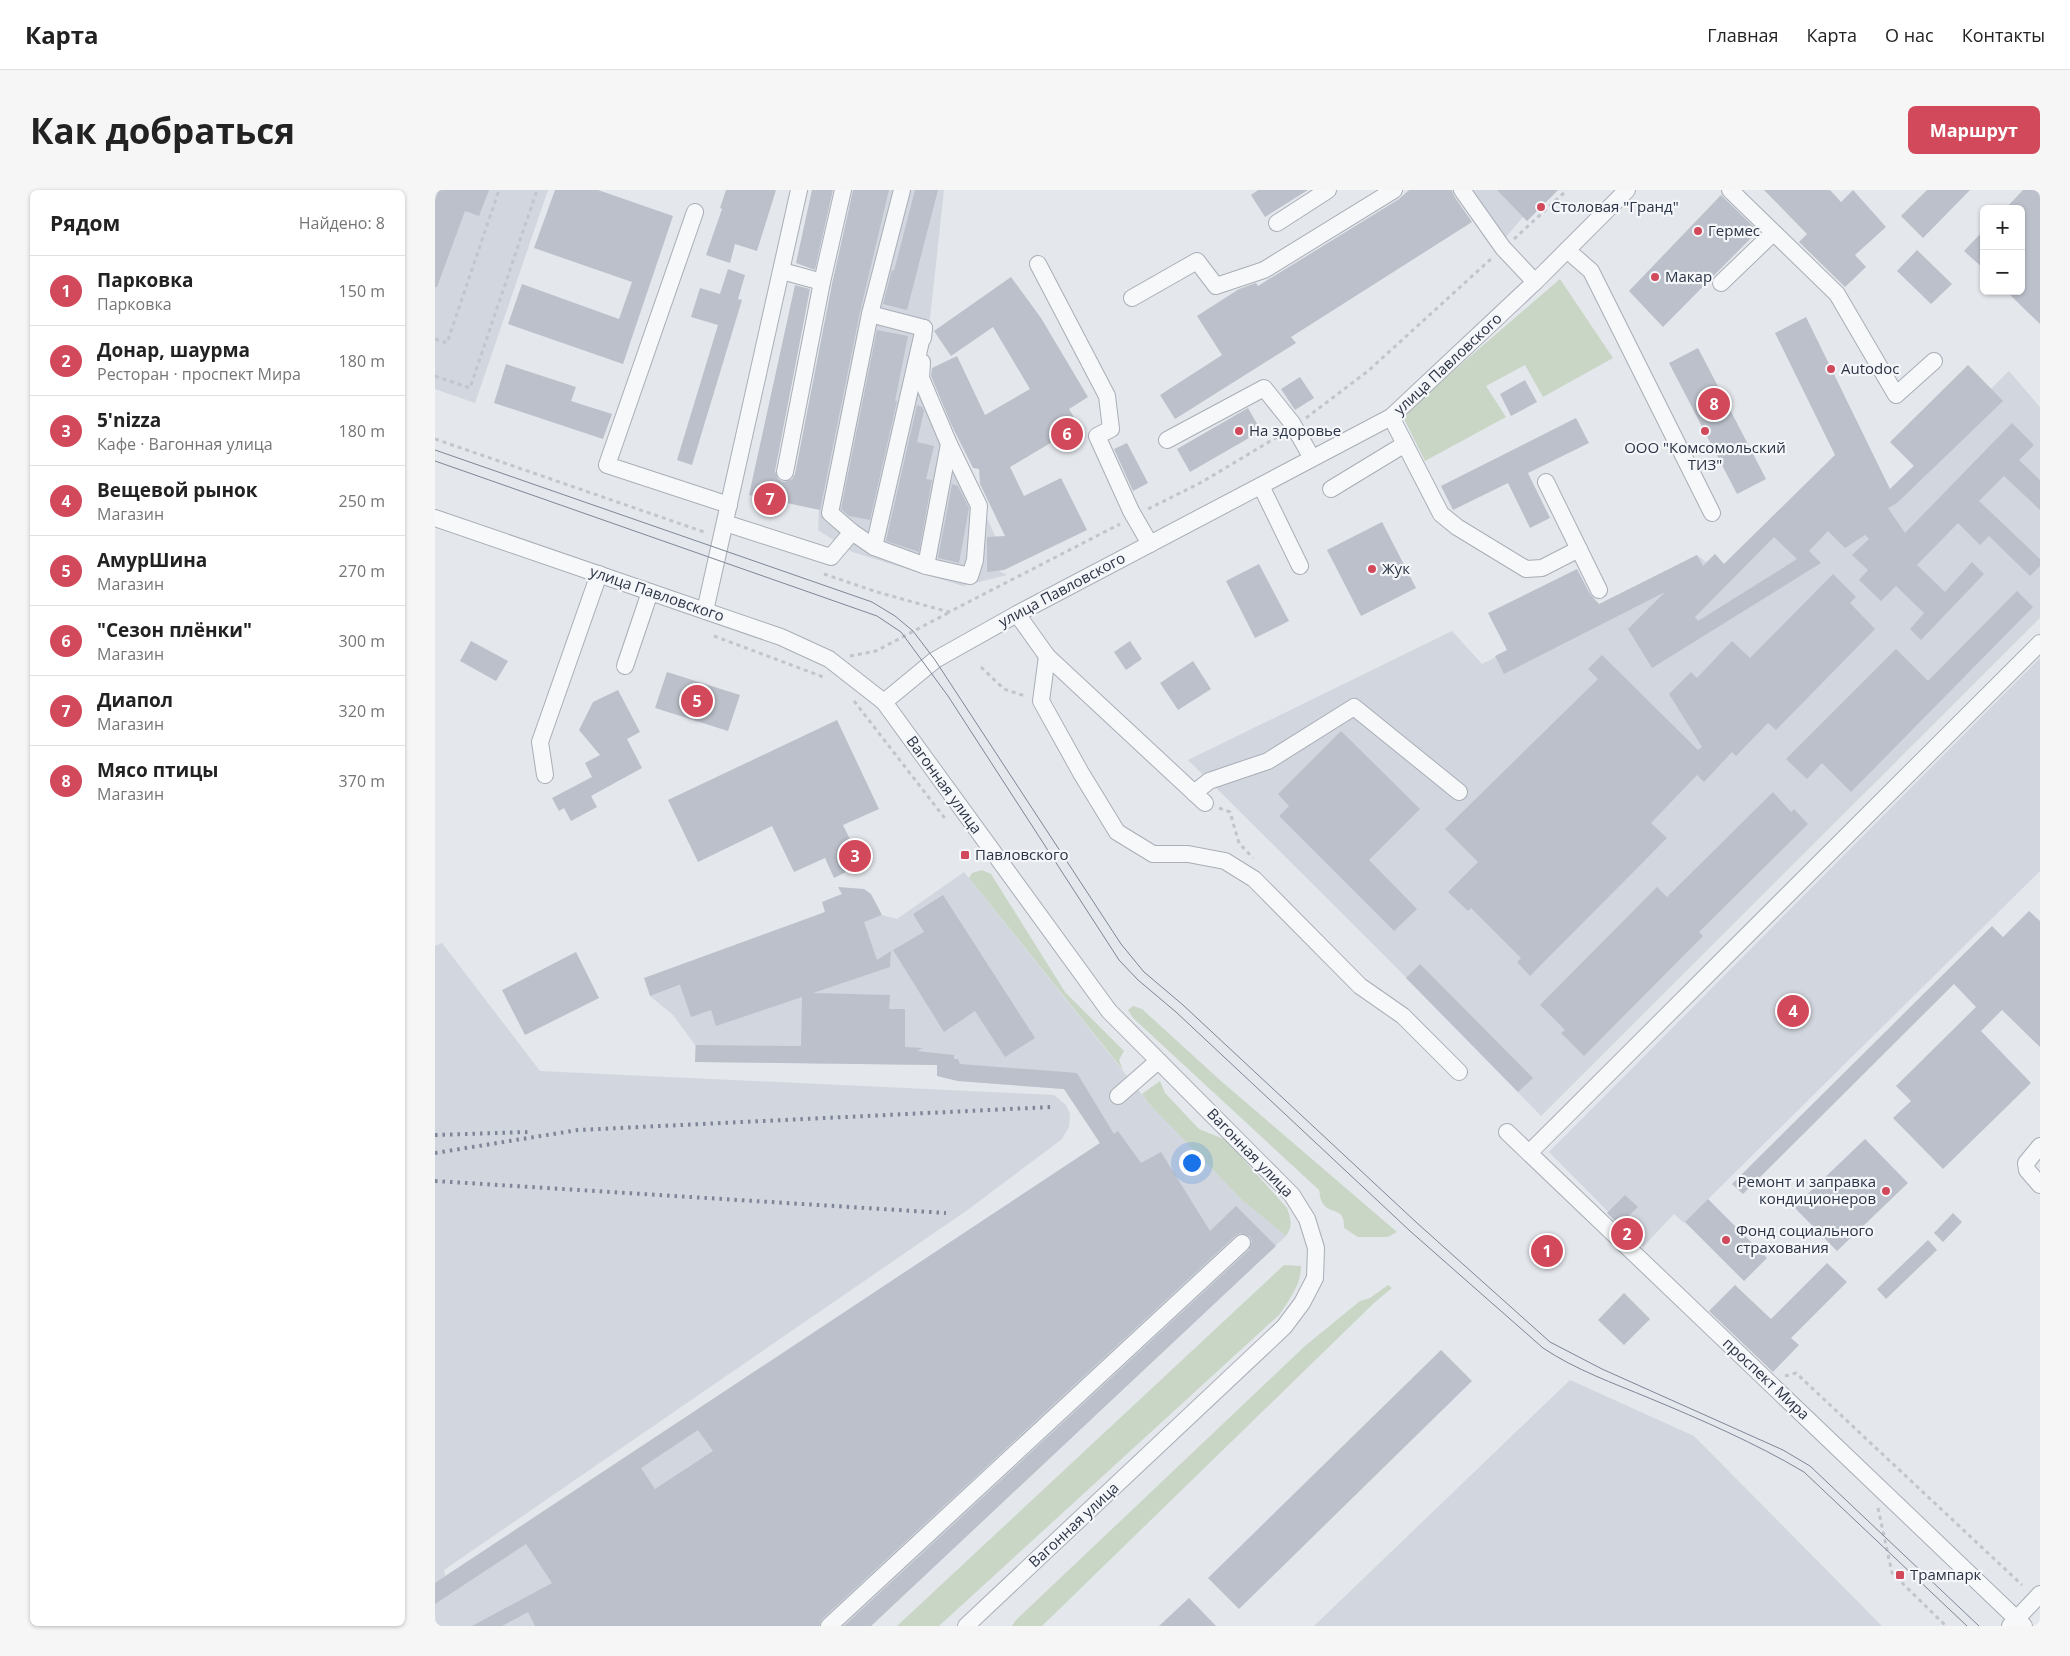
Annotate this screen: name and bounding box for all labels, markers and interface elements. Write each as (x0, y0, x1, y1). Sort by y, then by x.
text: Карта (25, 18, 99, 51)
text: Главная (1707, 23, 1779, 47)
text: Карта (1807, 23, 1857, 47)
text: О нас (1885, 23, 1934, 47)
text: Контакты (1962, 23, 2045, 47)
button: Маршрут (1908, 106, 2040, 154)
text: Как добраться (30, 107, 295, 154)
place label: Столовая "Гранд" (1551, 196, 1679, 216)
marker: Столовая "Гранд" (1535, 201, 1547, 213)
map controls (1980, 205, 2025, 295)
button: + (1980, 205, 2025, 250)
text: Рядом (50, 209, 120, 237)
text: Найдено: 8 (299, 212, 385, 234)
place label: Гермес (1708, 220, 1760, 240)
marker: Гермес (1692, 225, 1704, 237)
button: − (1980, 250, 2025, 295)
place label: Макар (1665, 266, 1712, 286)
text: Парковка (97, 267, 193, 293)
marker: Макар (1649, 271, 1661, 283)
text: 1 (61, 280, 71, 302)
text: 150 m (339, 280, 385, 302)
text: Парковка (97, 293, 172, 315)
street label: улица Павловского (1389, 308, 1506, 419)
text: Донар, шаурма (97, 337, 250, 363)
text: 2 (61, 350, 71, 372)
text: 180 m (339, 350, 385, 372)
place label: Autodoc (1841, 358, 1899, 378)
text: Ресторан · проспект Мира (97, 363, 301, 385)
marker: Autodoc (1825, 363, 1837, 375)
pin: 8 (1698, 385, 1730, 423)
text: 5'nizza (97, 407, 161, 433)
pin: 6 (1051, 415, 1083, 453)
text: 3 (61, 420, 71, 442)
text: 180 m (339, 420, 385, 442)
place label: На здоровье (1249, 420, 1341, 440)
marker: На здоровье (1233, 425, 1245, 437)
marker: ООО "Комсомольский ТИЗ" (1699, 425, 1711, 437)
text: Кафе · Вагонная улица (97, 433, 273, 455)
place label: ООО "Комсомольский ТИЗ" (1624, 437, 1786, 474)
text: Вещевой рынок (97, 477, 258, 503)
pin: 7 (754, 480, 786, 518)
text: 4 (61, 490, 71, 512)
text: 250 m (339, 490, 385, 512)
text: Магазин (97, 503, 164, 525)
text: АмурШина (97, 547, 207, 573)
street label: улица Павловского (995, 547, 1128, 631)
place label: Жук (1382, 558, 1410, 578)
text: 5 (61, 560, 71, 582)
text: 270 m (339, 560, 385, 582)
street label: улица Павловского (588, 561, 727, 625)
marker: Жук (1366, 563, 1378, 575)
text: Магазин (97, 573, 164, 595)
text: "Сезон плёнки" (97, 617, 252, 643)
text: 6 (61, 630, 71, 652)
text: 300 m (339, 630, 385, 652)
text: Магазин (97, 643, 164, 665)
pin: 5 (681, 682, 713, 720)
text: Диапол (97, 687, 173, 713)
text: 7 (61, 700, 71, 722)
text: 320 m (339, 700, 385, 722)
text: Магазин (97, 713, 164, 735)
street label: Вагонная улица (903, 731, 987, 837)
text: Мясо птицы (97, 757, 218, 783)
text: 8 (61, 770, 71, 792)
text: 370 m (339, 770, 385, 792)
text: Магазин (97, 783, 164, 805)
pin: 3 (839, 837, 871, 875)
place label: Павловского (975, 844, 1069, 864)
marker: Павловского (959, 849, 971, 861)
pin: 4 (1777, 992, 1809, 1030)
street label: Вагонная улица (1203, 1103, 1298, 1201)
your location (1179, 1150, 1205, 1176)
place label: Ремонт и заправка кондиционеров (1738, 1171, 1876, 1208)
marker: Ремонт и заправка кондиционеров (1880, 1185, 1892, 1197)
pin: 2 (1611, 1215, 1643, 1253)
place label: Фонд социального страхования (1736, 1220, 1874, 1257)
pin: 1 (1531, 1232, 1563, 1270)
marker: Фонд социального страхования (1720, 1234, 1732, 1246)
street label: проспект Мира (1719, 1333, 1814, 1424)
street label: Вагонная улица (1024, 1477, 1123, 1571)
place label: Трампарк (1910, 1564, 1982, 1584)
marker: Трампарк (1894, 1569, 1906, 1581)

